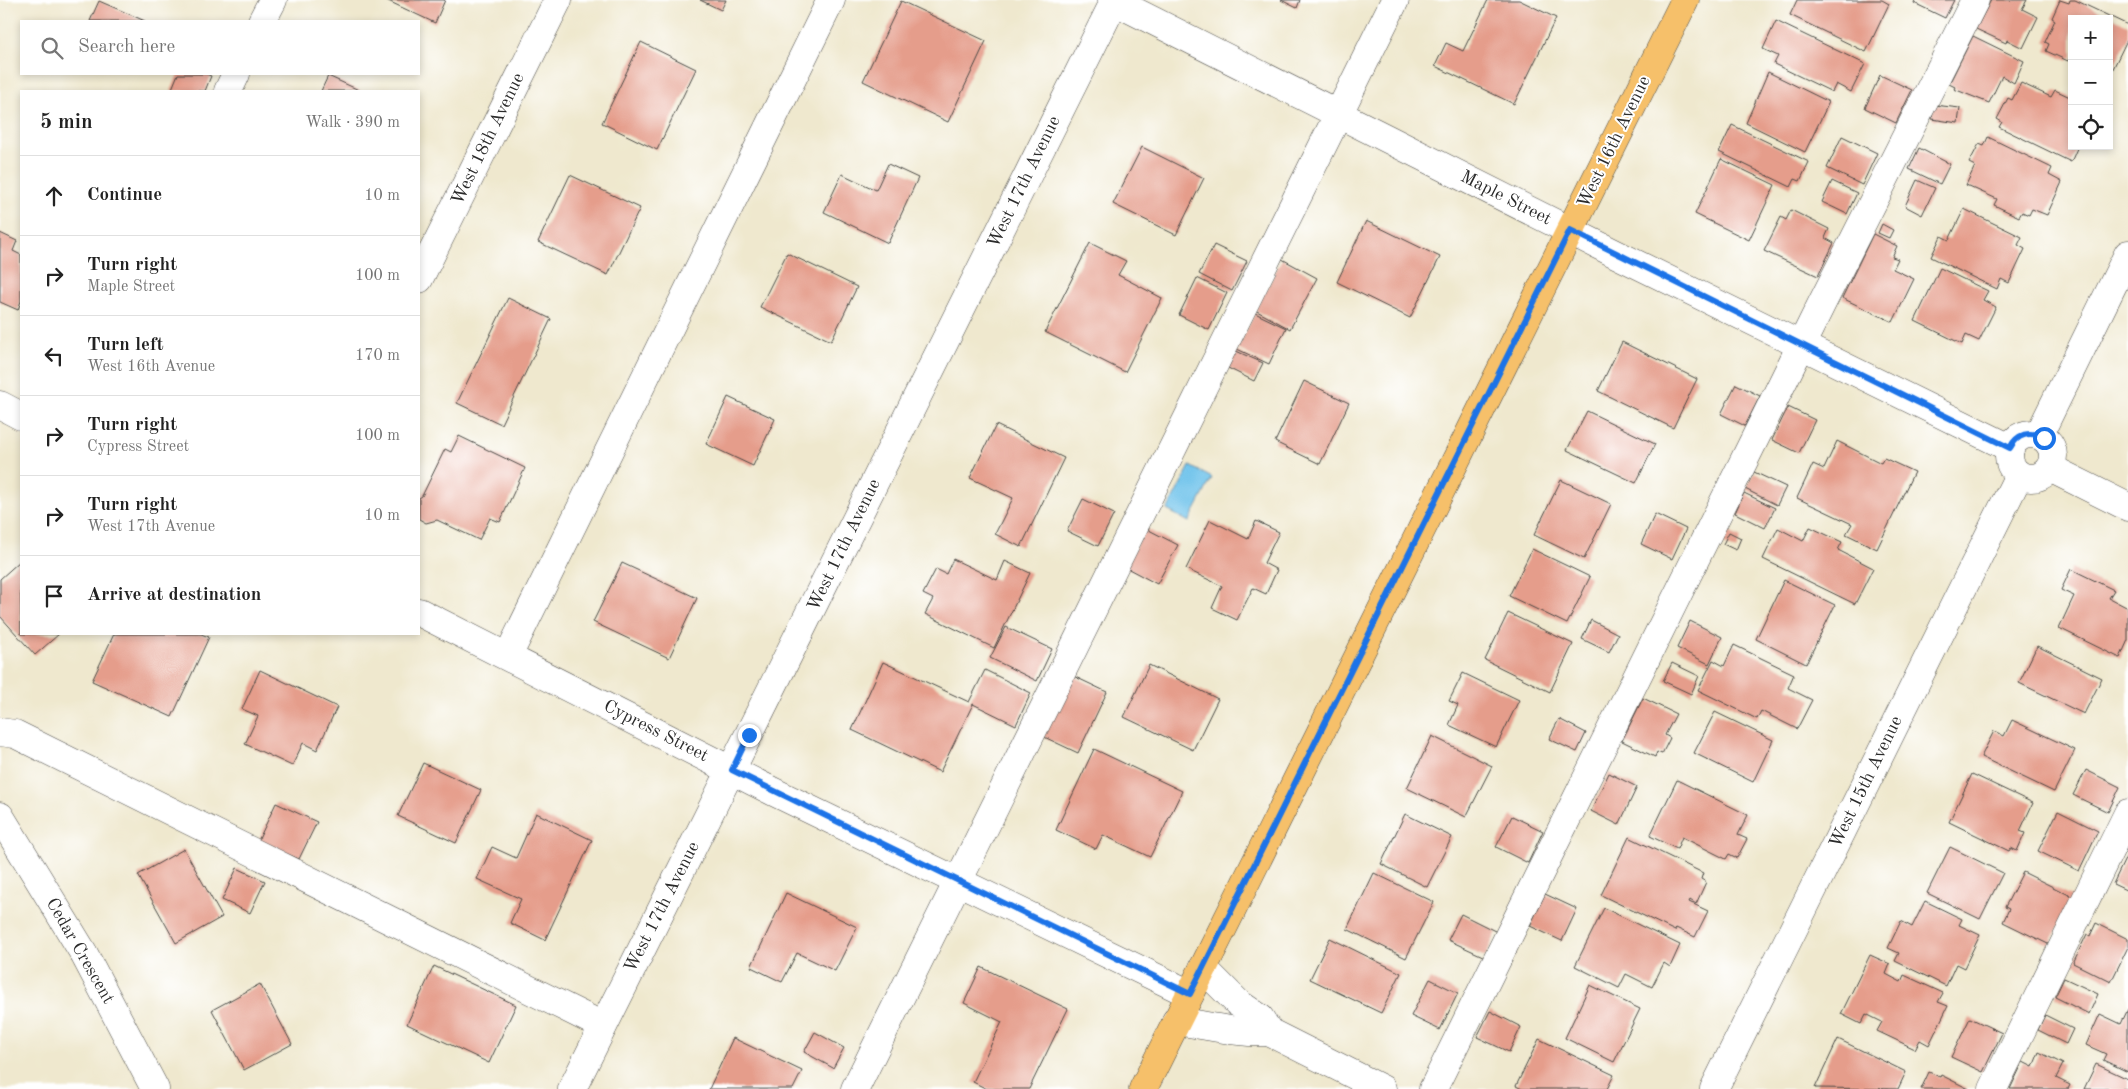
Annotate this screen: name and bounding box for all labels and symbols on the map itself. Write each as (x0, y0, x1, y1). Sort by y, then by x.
street label: West 18th Avenue (448, 70, 528, 208)
street label: West 16th Avenue (1574, 73, 1654, 211)
street label: West 17th Avenue (984, 113, 1064, 251)
street label: Maple Street (1458, 167, 1554, 229)
route start (2033, 427, 2056, 450)
street label: West 17th Avenue (804, 476, 884, 614)
street label: Cypress Street (601, 697, 711, 765)
street label: West 15th Avenue (1826, 713, 1906, 851)
route end (738, 724, 761, 747)
street label: West 17th Avenue (621, 839, 703, 975)
street label: Cedar Crescent (43, 895, 117, 1007)

